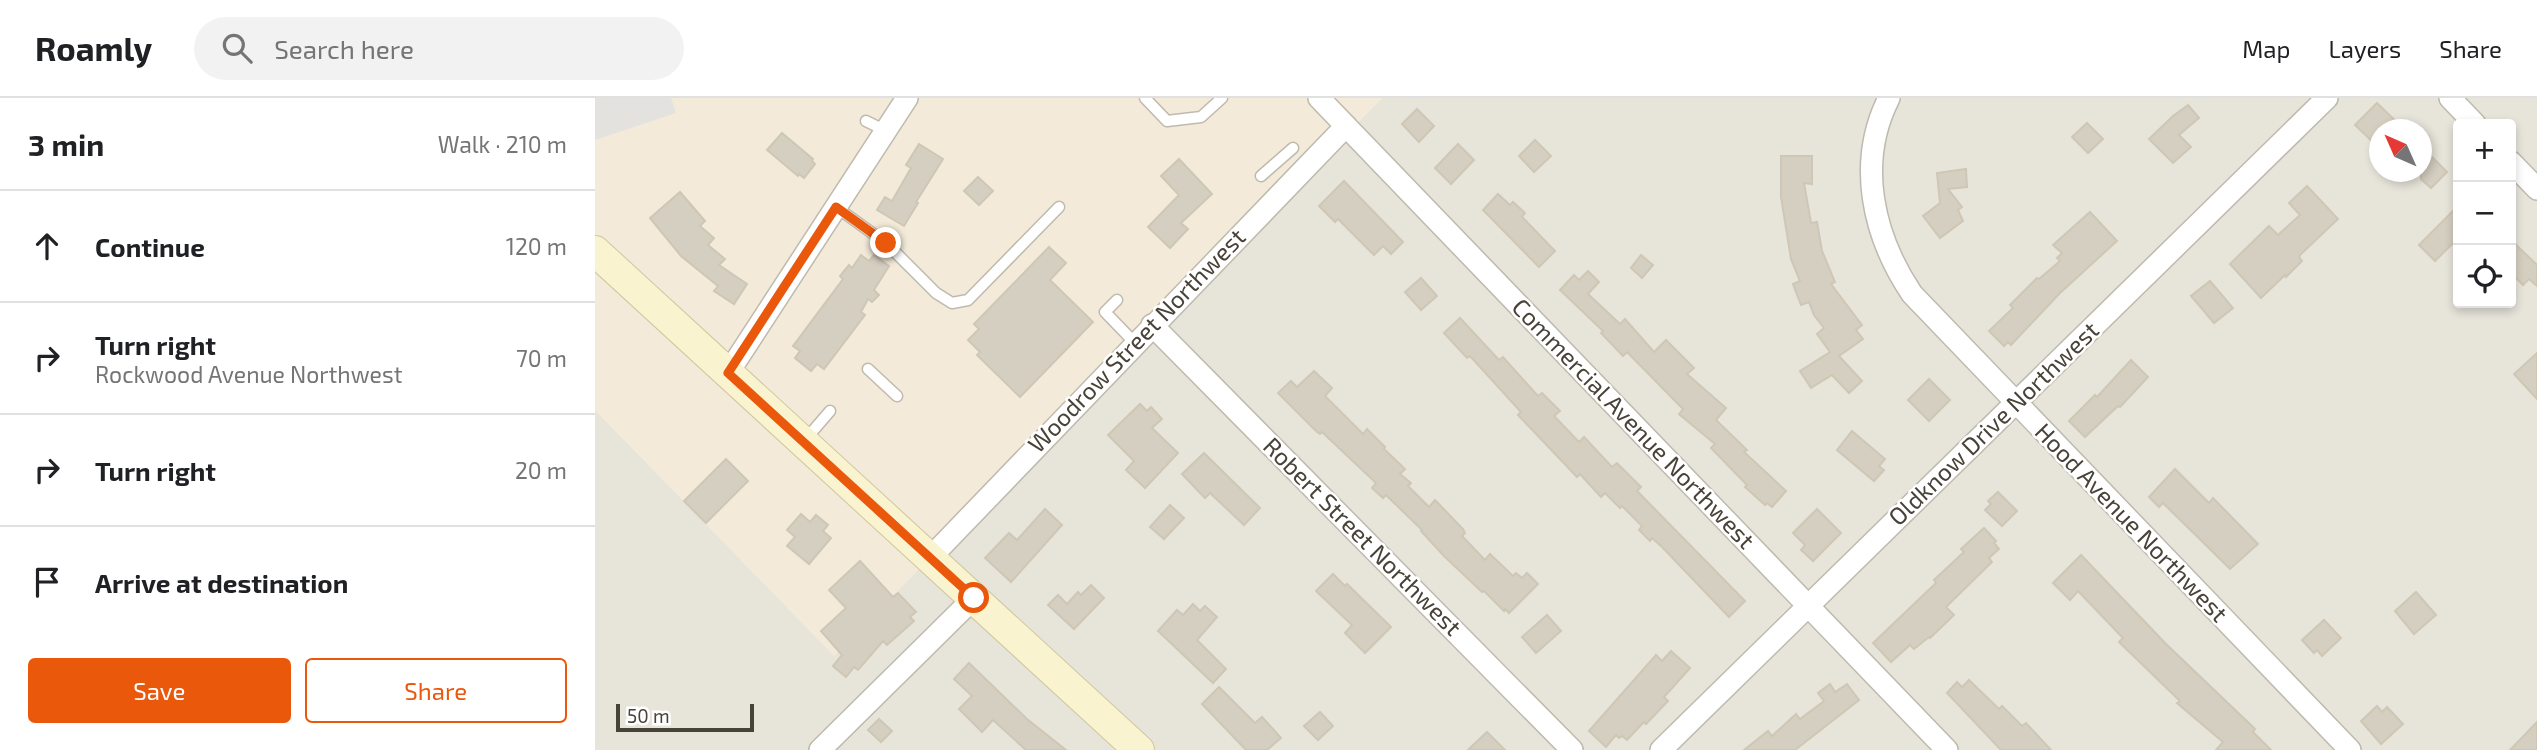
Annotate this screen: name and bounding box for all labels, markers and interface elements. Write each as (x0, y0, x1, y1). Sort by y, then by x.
search box (194, 17, 684, 80)
text: Roamly (35, 28, 152, 68)
icon: search (218, 29, 256, 67)
text: Search here (274, 33, 414, 64)
text: Map (2242, 34, 2290, 63)
text: Layers (2328, 34, 2401, 63)
text: Share (2439, 34, 2502, 63)
north arrow (2369, 119, 2432, 182)
map controls (2453, 119, 2516, 308)
button: + (2453, 119, 2516, 182)
text: 3 min (28, 126, 104, 162)
text: Walk · 210 m (438, 130, 567, 158)
button: − (2453, 182, 2516, 245)
street label: Woodrow Street Northwest (1021, 222, 1251, 458)
icon: ahead (28, 227, 66, 265)
route end (870, 227, 901, 258)
text: Continue (95, 231, 205, 262)
text: 120 m (506, 232, 567, 260)
button: locate (2453, 245, 2516, 308)
street label: Commercial Avenue Northwest (1507, 292, 1761, 554)
street label: Oldknow Drive Northwest (1882, 315, 2104, 531)
text: Turn right (95, 329, 216, 360)
icon: right (28, 339, 66, 377)
text: 70 m (516, 344, 567, 372)
text: Rockwood Avenue Northwest (95, 360, 402, 388)
street label: Hood Avenue Northwest (2030, 417, 2234, 627)
street label: Robert Street Northwest (1258, 431, 1468, 641)
icon: right (28, 451, 66, 489)
text: Turn right (95, 455, 216, 486)
text: 20 m (515, 456, 567, 484)
icon: arrive (28, 563, 66, 601)
text: Arrive at destination (95, 567, 348, 598)
route start (958, 582, 989, 613)
button: Save (28, 658, 291, 723)
button: Share (305, 658, 567, 723)
scale bar (616, 701, 754, 733)
text: 50 m (627, 704, 670, 727)

